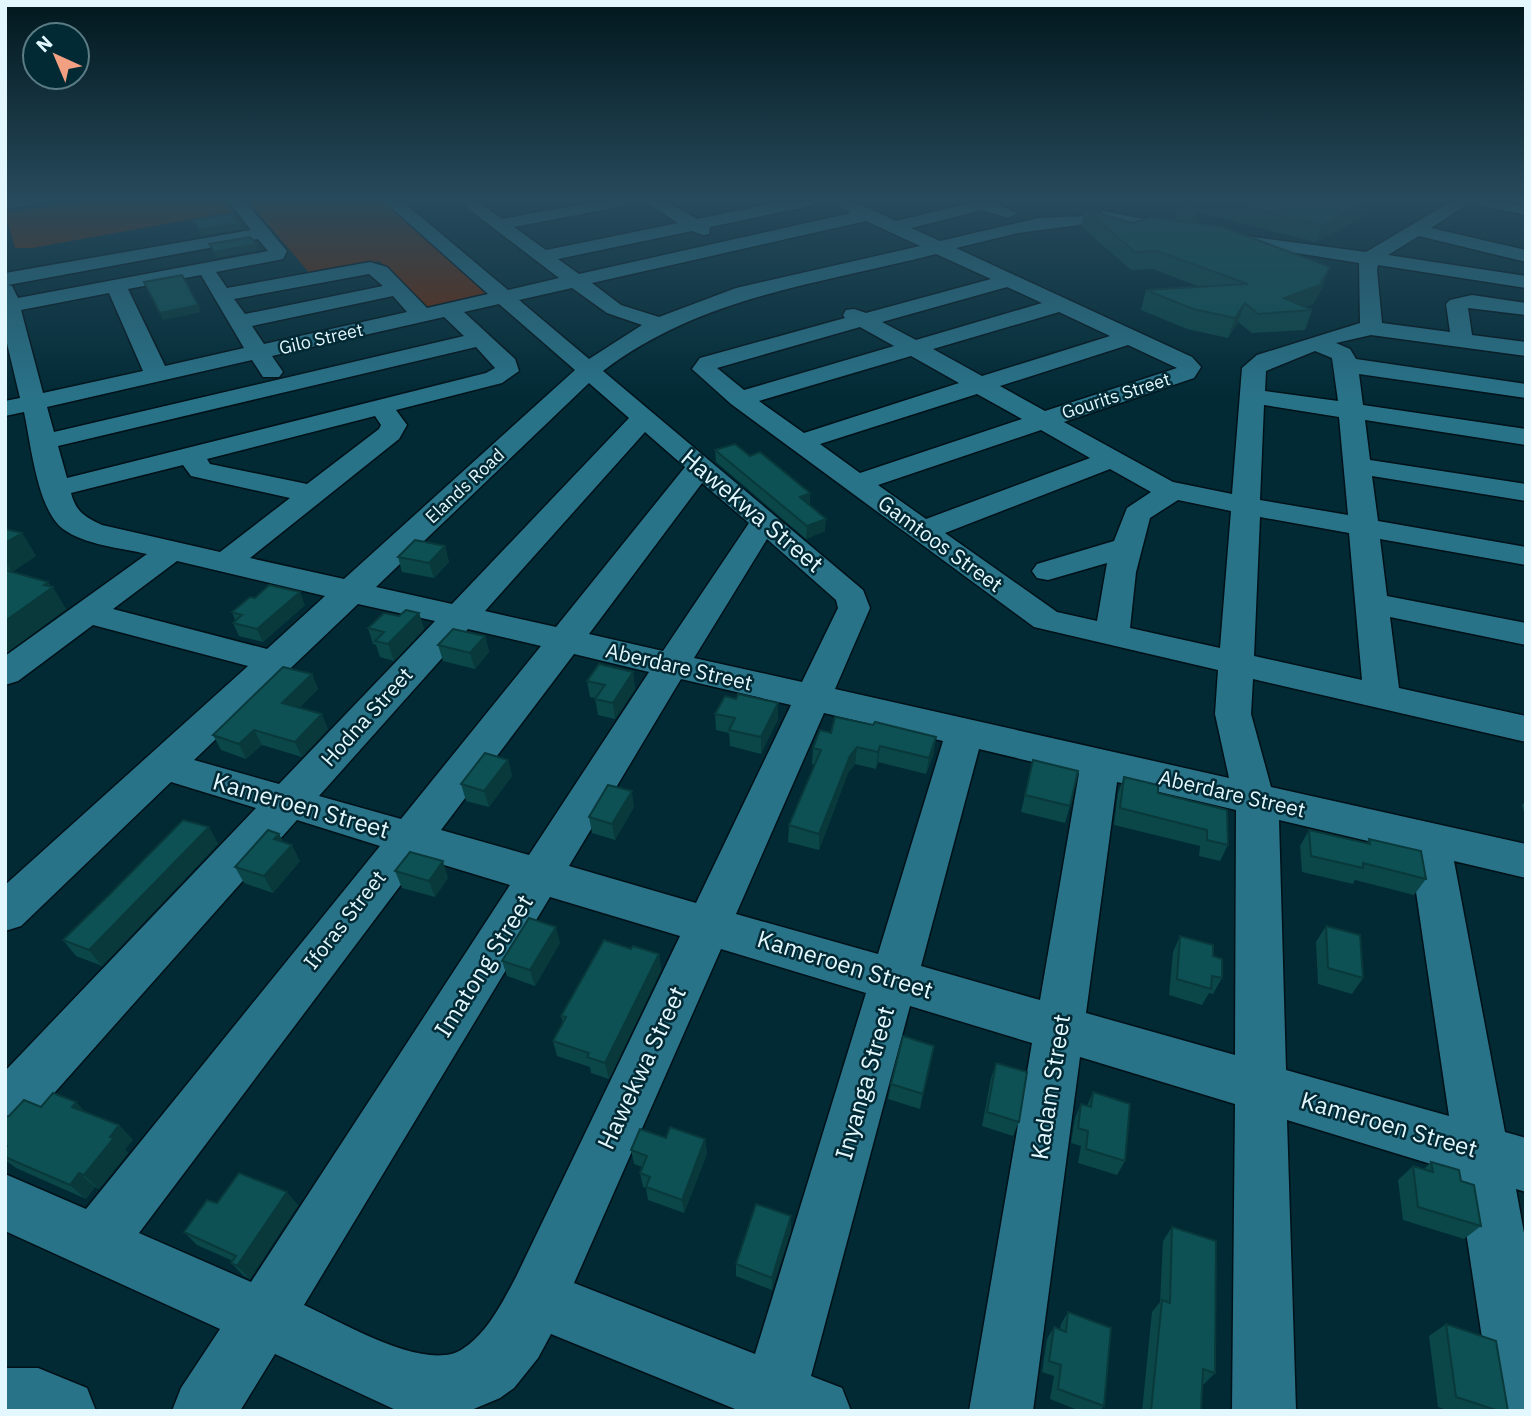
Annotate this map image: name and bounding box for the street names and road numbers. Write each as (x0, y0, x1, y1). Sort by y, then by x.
street label: Gilo Street (277, 318, 365, 359)
street label: Gourits Street (1059, 367, 1173, 424)
street label: Hawekwa Street (675, 441, 830, 579)
street label: Elands Road (420, 443, 509, 528)
street label: Gamtoos Street (873, 488, 1009, 598)
street label: Aberdare Street (603, 636, 755, 697)
street label: Hodna Street (314, 661, 418, 772)
street label: Aberdare Street (1156, 763, 1308, 824)
street label: Kameroen Street (209, 765, 393, 846)
street label: Iforas Street (297, 864, 392, 975)
street label: Imatong Street (426, 888, 540, 1043)
street label: Kameroen Street (753, 922, 937, 1006)
street label: Hawekwa Street (589, 981, 693, 1154)
street label: Inyanga Street (827, 1002, 901, 1163)
street label: Kadam Street (1023, 1012, 1077, 1162)
street label: Kameroen Street (1297, 1084, 1481, 1165)

